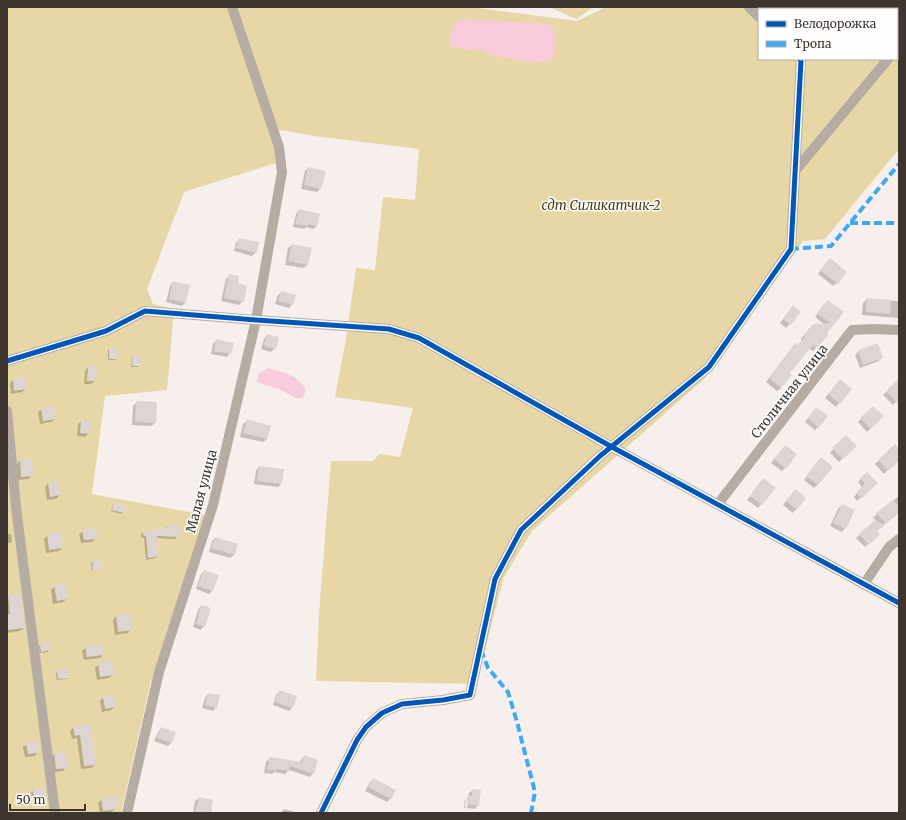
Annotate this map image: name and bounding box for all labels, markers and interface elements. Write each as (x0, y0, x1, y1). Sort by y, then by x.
legend (758, 8, 898, 60)
text: Велодорожка (794, 16, 877, 31)
text: Тропа (794, 36, 832, 51)
park label: сдт Силикатчик-2 (542, 197, 660, 214)
street label: Столичная улица (747, 341, 832, 442)
street label: Малая улица (182, 448, 221, 535)
scale bar (10, 786, 85, 812)
text: 50 m (16, 792, 45, 807)

